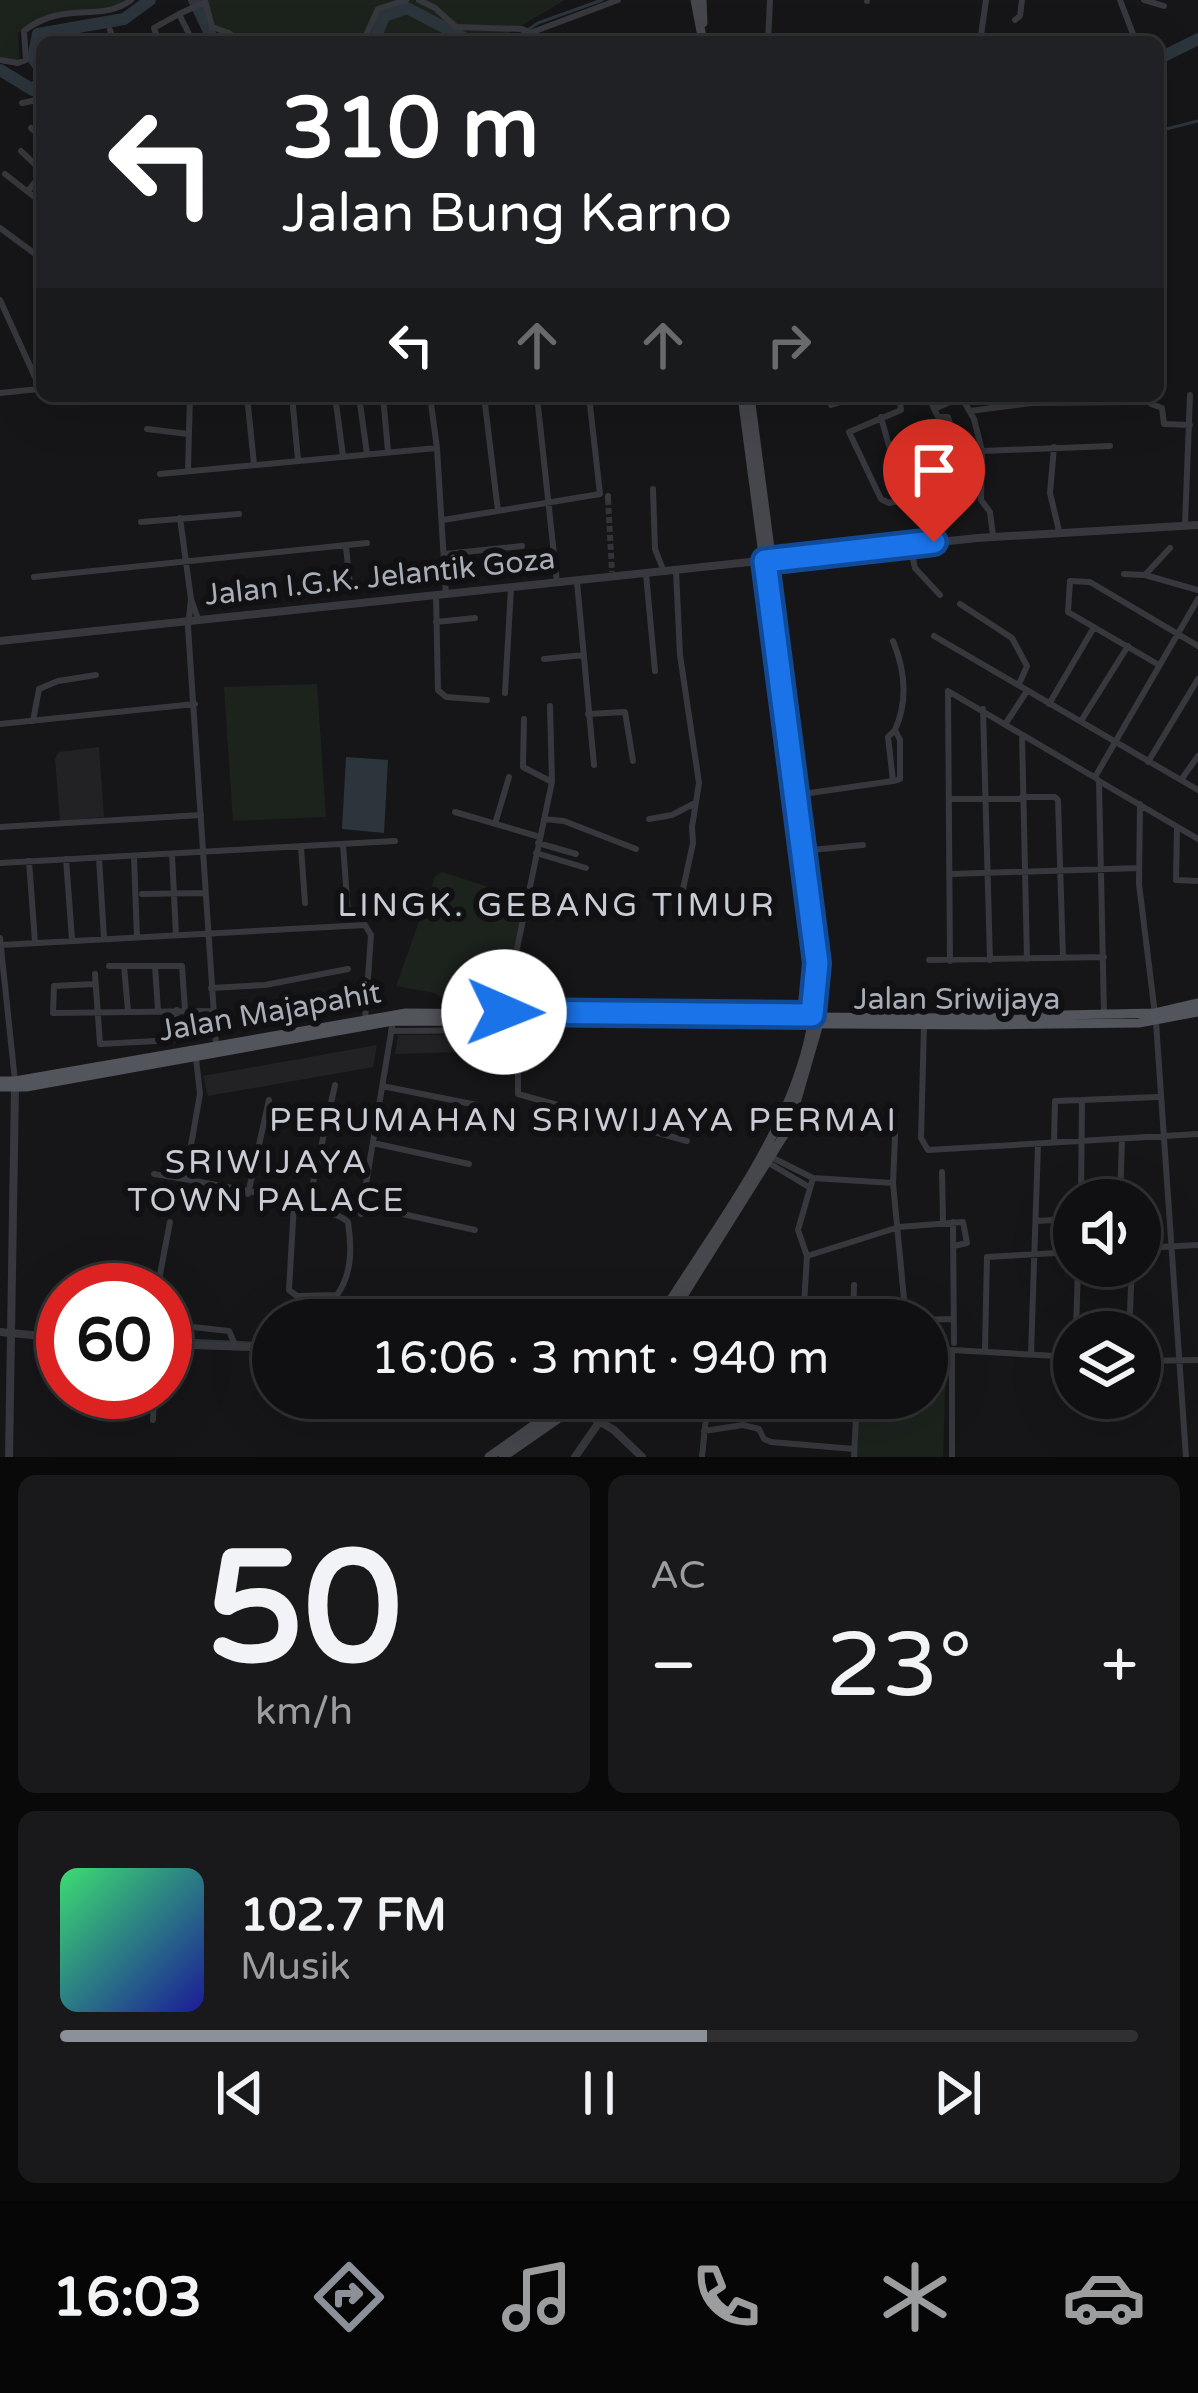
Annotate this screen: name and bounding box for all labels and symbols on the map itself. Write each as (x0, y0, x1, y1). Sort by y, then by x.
pin (883, 419, 985, 542)
street label: Jalan I.G.K. Jelantik Goza (203, 540, 557, 614)
district label: LINGK. GEBANG TIMUR (337, 886, 777, 925)
position arrow (441, 949, 567, 1075)
street label: Jalan Majapahit (156, 974, 384, 1050)
street label: Jalan Sriwijaya (854, 981, 1060, 1018)
district label: PERUMAHAN SRIWIJAYA PERMAI (269, 1101, 899, 1140)
district label: SRIWIJAYA TOWN PALACE (127, 1143, 407, 1220)
speed limit sign: 60 (36, 1263, 192, 1419)

